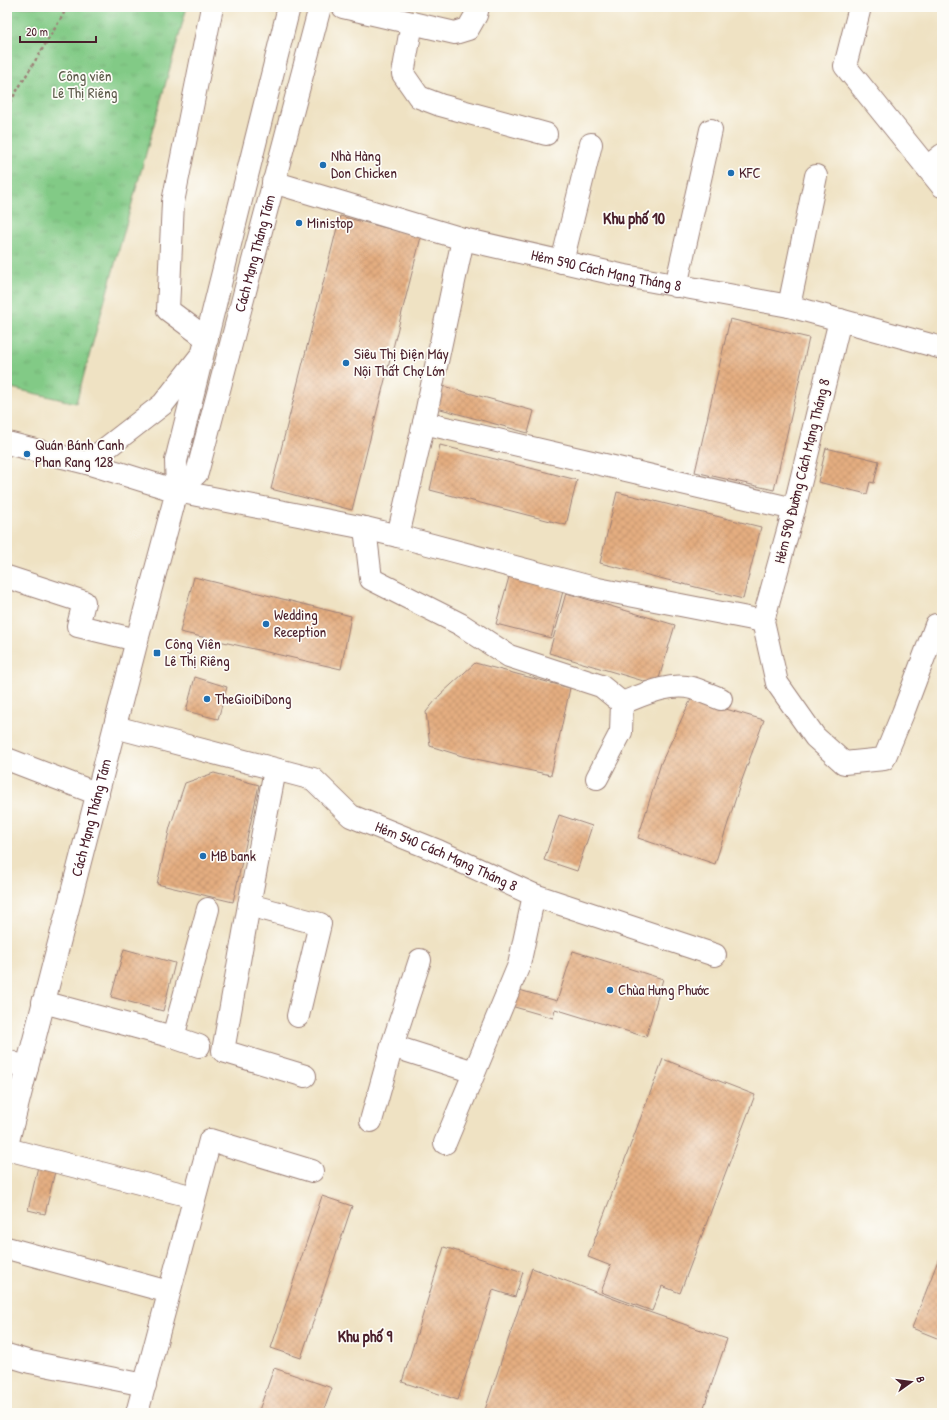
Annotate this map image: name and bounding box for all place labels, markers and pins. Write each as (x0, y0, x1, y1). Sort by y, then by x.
place label: Nhà Hàng Don Chicken (331, 145, 397, 183)
marker: Nhà Hàng Don Chicken (318, 160, 328, 170)
place label: KFC (739, 162, 761, 183)
marker: KFC (726, 168, 736, 178)
place label: Ministop (307, 212, 353, 233)
marker: Ministop (294, 218, 304, 228)
place label: Siêu Thị Điện Máy Nội Thất Chợ Lớn (354, 343, 449, 381)
marker: Siêu Thị Điện Máy Nội Thất Chợ Lớn (341, 358, 351, 368)
place label: Quán Bánh Canh Phan Rang 128 (35, 434, 124, 472)
marker: Quán Bánh Canh Phan Rang 128 (22, 449, 32, 459)
place label: Wedding Reception (274, 604, 327, 642)
marker: Wedding Reception (261, 619, 271, 629)
place label: Công Viên Lê Thị Riêng (165, 633, 230, 671)
marker: Công Viên Lê Thị Riêng (152, 648, 162, 658)
place label: TheGioiDiDong (215, 688, 292, 709)
marker: TheGioiDiDong (202, 694, 212, 704)
place label: MB bank (211, 845, 256, 866)
marker: MB bank (198, 851, 208, 861)
place label: Chùa Hưng Phước (618, 979, 709, 1000)
marker: Chùa Hưng Phước (605, 985, 615, 995)

